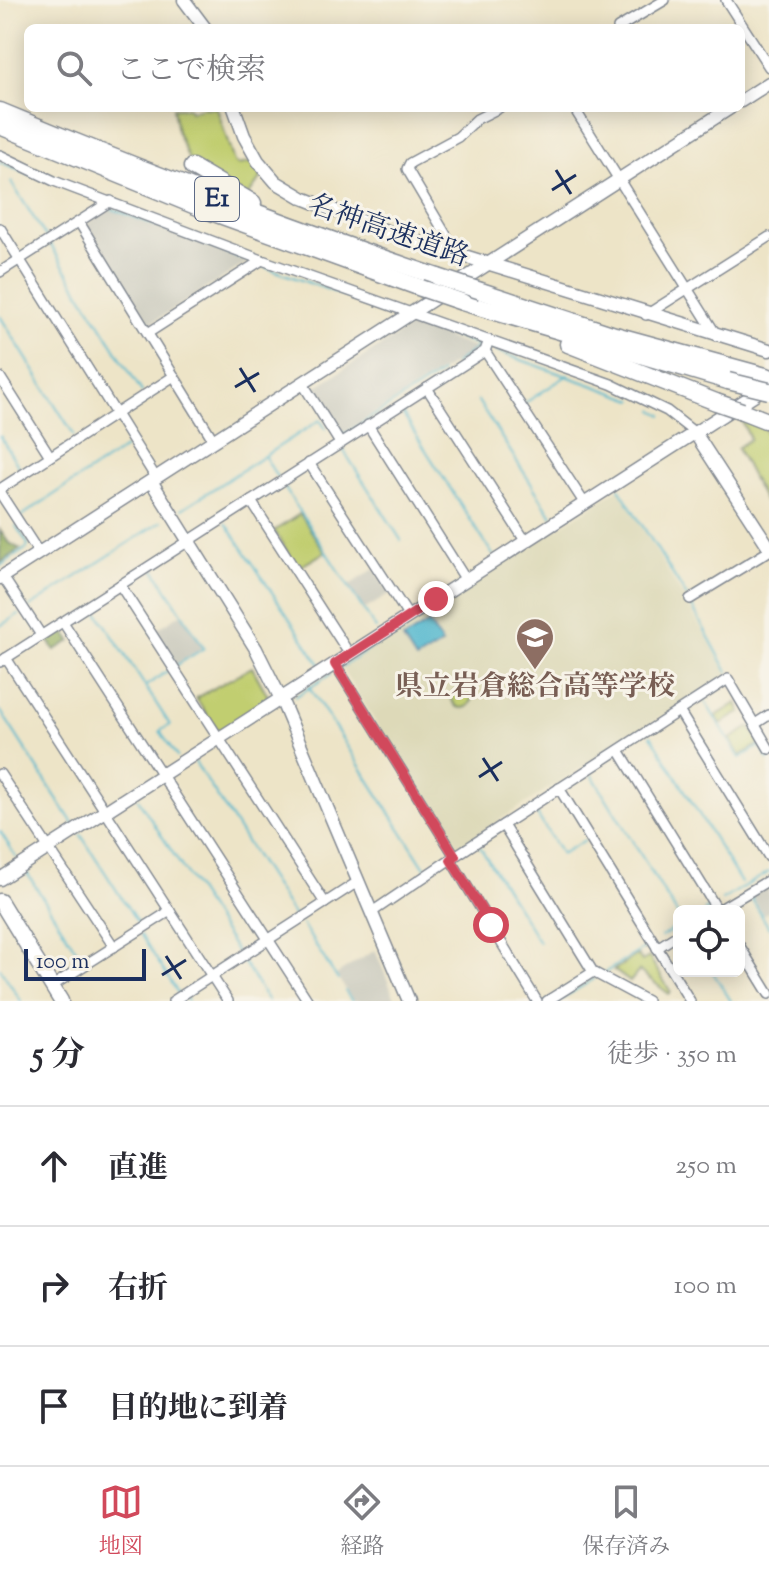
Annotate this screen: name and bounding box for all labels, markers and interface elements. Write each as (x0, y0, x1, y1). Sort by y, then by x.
search box (24, 24, 745, 112)
icon: search (52, 46, 96, 90)
text: ここで検索 (116, 50, 266, 93)
road number: E1 (195, 177, 239, 221)
street label: 名神高速道路 (302, 186, 474, 278)
route end (418, 581, 454, 617)
school or university icon: 県立岩倉総合高等学校 (514, 616, 556, 671)
place label: 県立岩倉総合高等学校 (395, 668, 675, 708)
map controls (673, 905, 745, 977)
button: locate (673, 905, 745, 977)
route start (473, 907, 509, 943)
scale bar (24, 945, 146, 981)
text: 100 m (36, 947, 89, 979)
text: 5 分 (32, 1032, 85, 1081)
text: 徒歩 · 350 m (607, 1037, 737, 1074)
icon: ahead (32, 1144, 76, 1188)
text: 直進 (108, 1148, 168, 1191)
text: 250 m (675, 1148, 737, 1185)
icon: right (32, 1264, 76, 1308)
text: 右折 (108, 1268, 168, 1311)
text: 100 m (674, 1268, 737, 1305)
icon: arrive (32, 1384, 76, 1428)
text: 目的地に到着 (108, 1388, 288, 1431)
tab: 地図 (99, 1480, 143, 1564)
tab: 経路 (340, 1480, 384, 1564)
tab: 保存済み (582, 1480, 670, 1564)

